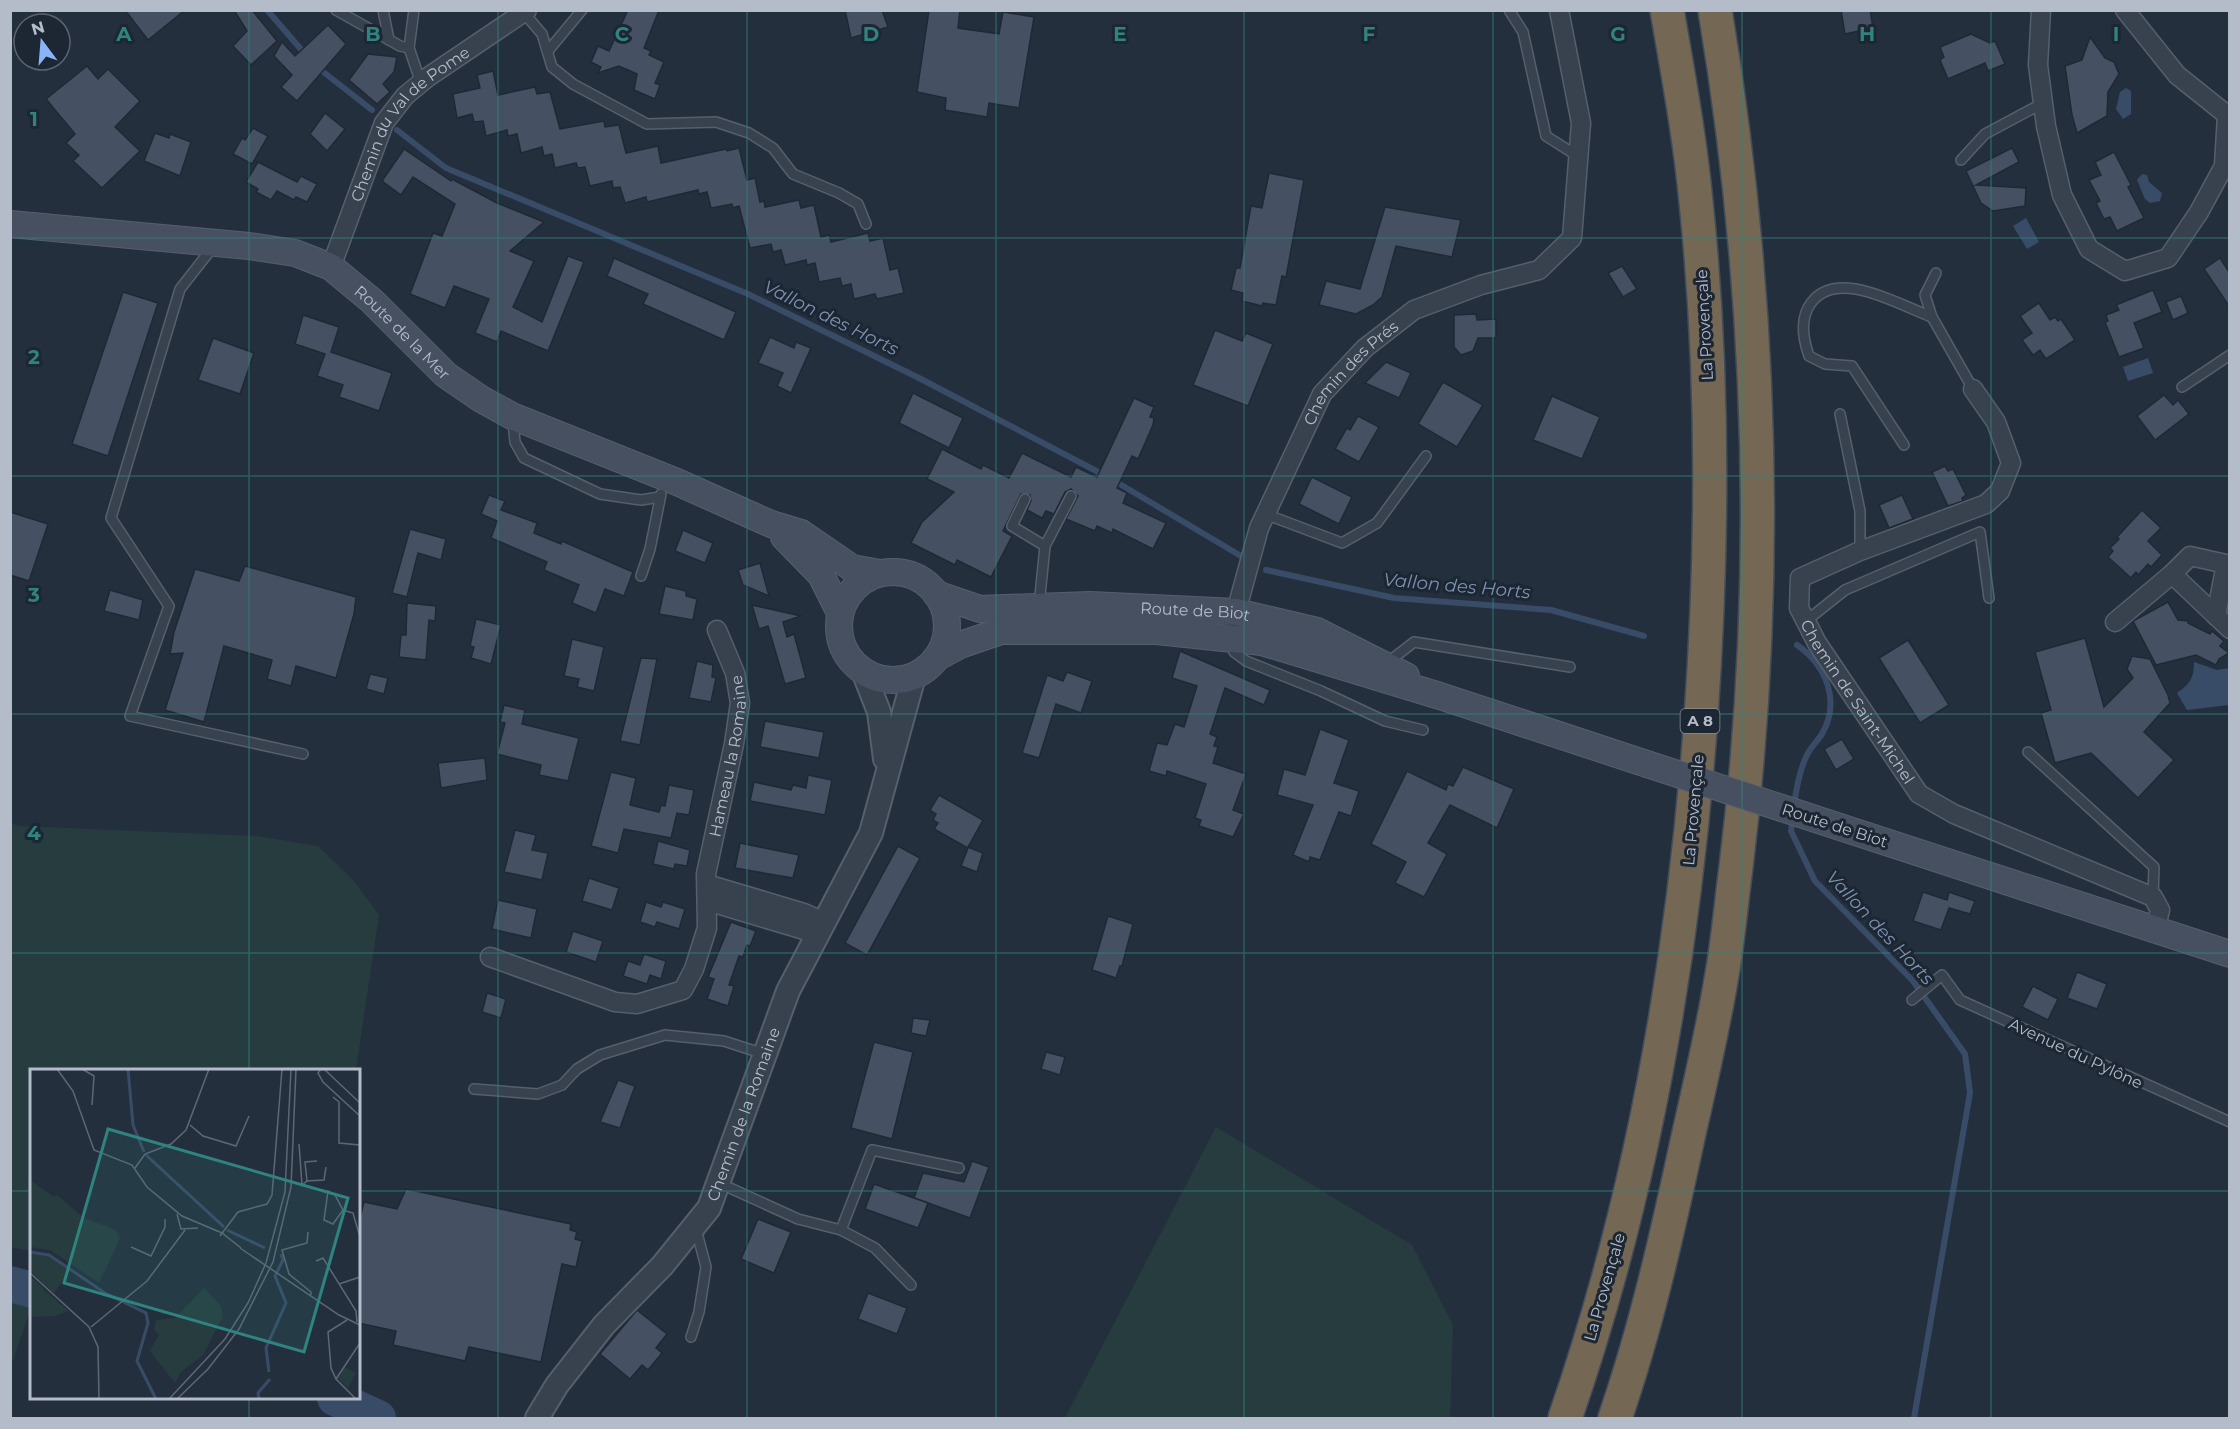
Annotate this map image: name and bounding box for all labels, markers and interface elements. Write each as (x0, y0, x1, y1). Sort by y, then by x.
north arrow (12, 12, 72, 72)
text: N (29, 17, 47, 39)
text: A (115, 22, 132, 46)
text: B (365, 22, 381, 46)
text: C (615, 22, 630, 46)
text: D (863, 22, 879, 46)
text: E (1113, 22, 1127, 46)
text: F (1363, 22, 1376, 46)
text: G (1610, 22, 1626, 46)
text: H (1859, 22, 1875, 46)
text: I (2113, 22, 2119, 46)
street label: Chemin du Val de Pome (347, 43, 473, 204)
text: 1 (30, 107, 38, 131)
street label: La Provençale (1692, 269, 1717, 381)
water label: Vallon des Horts (760, 276, 902, 360)
street label: Route de la Mer (350, 281, 454, 384)
street label: Chemin des Prés (1300, 317, 1402, 428)
text: 2 (28, 345, 40, 369)
water label: Vallon des Horts (1382, 569, 1532, 603)
text: 3 (27, 583, 40, 607)
street label: Route de Biot (1140, 598, 1253, 625)
street label: Chemin de Saint-Michel (1797, 616, 1918, 788)
street label: Hameau la Romaine (705, 674, 750, 839)
road number: A 8 (1680, 709, 1720, 733)
street label: La Provençale (1679, 754, 1708, 866)
street label: Route de Biot (1780, 799, 1891, 852)
text: 4 (27, 821, 41, 845)
water label: Vallon des Horts (1822, 866, 1939, 990)
street label: Avenue du Pylône (2006, 1014, 2146, 1093)
street label: Chemin de la Romaine (703, 1025, 784, 1204)
inset map (30, 1069, 360, 1399)
street label: La Provençale (1580, 1231, 1629, 1343)

